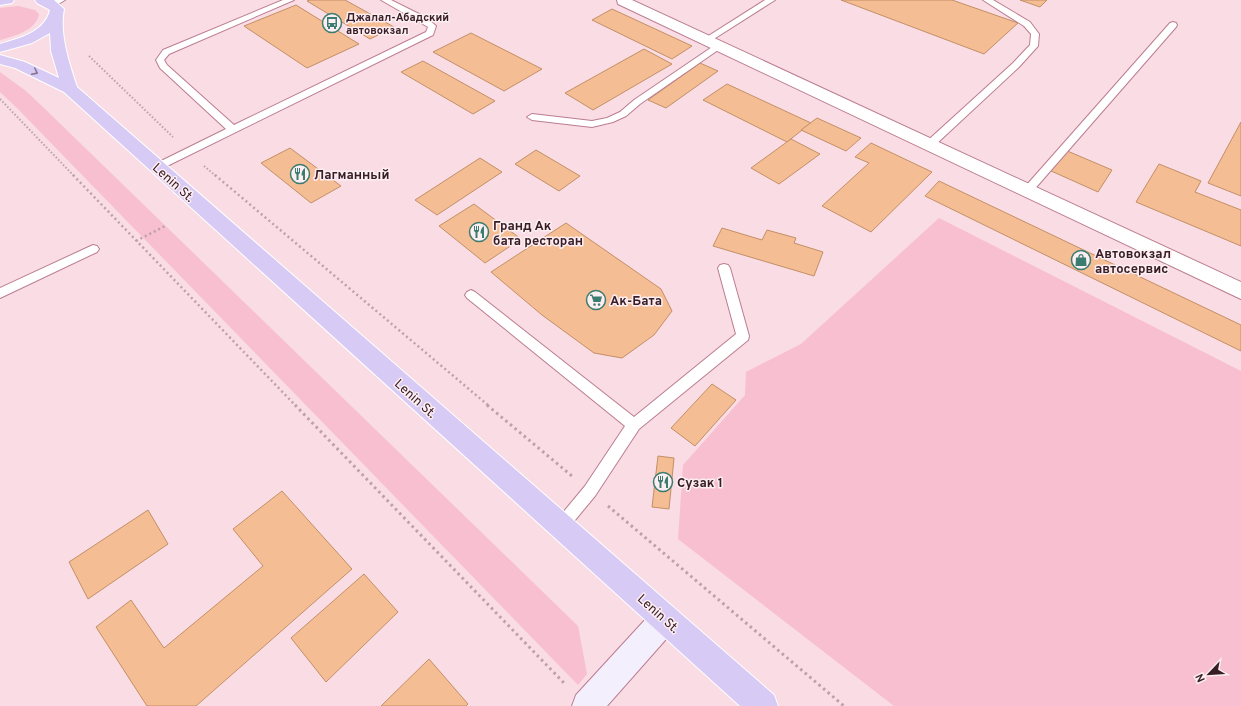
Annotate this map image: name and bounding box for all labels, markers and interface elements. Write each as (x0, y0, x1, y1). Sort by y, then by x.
place label: Джалал-Абадский автовокзал (346, 11, 449, 38)
bus stop icon: Джалал-Абадский автовокзал (321, 12, 343, 34)
one-way arrow (31, 68, 39, 75)
street label: Lenin St. (148, 161, 197, 206)
restaurant icon: Лагманный (289, 163, 311, 185)
place label: Лагманный (314, 168, 390, 184)
place label: Гранд Ак бата ресторан (493, 219, 583, 250)
restaurant icon: Гранд Ак бата ресторан (468, 221, 490, 243)
place label: Автовокзал автосервис (1095, 247, 1171, 278)
shop icon: Автовокзал автосервис (1070, 249, 1092, 271)
supermarket icon: Ак-Бата (585, 289, 607, 311)
place label: Ак-Бата (610, 294, 662, 310)
street label: Lenin St. (390, 377, 439, 422)
restaurant icon: Сузак 1 (652, 471, 674, 493)
place label: Сузак 1 (677, 476, 723, 492)
street label: Lenin St. (633, 592, 682, 637)
north arrow (1189, 654, 1229, 694)
text: N (1193, 671, 1209, 684)

